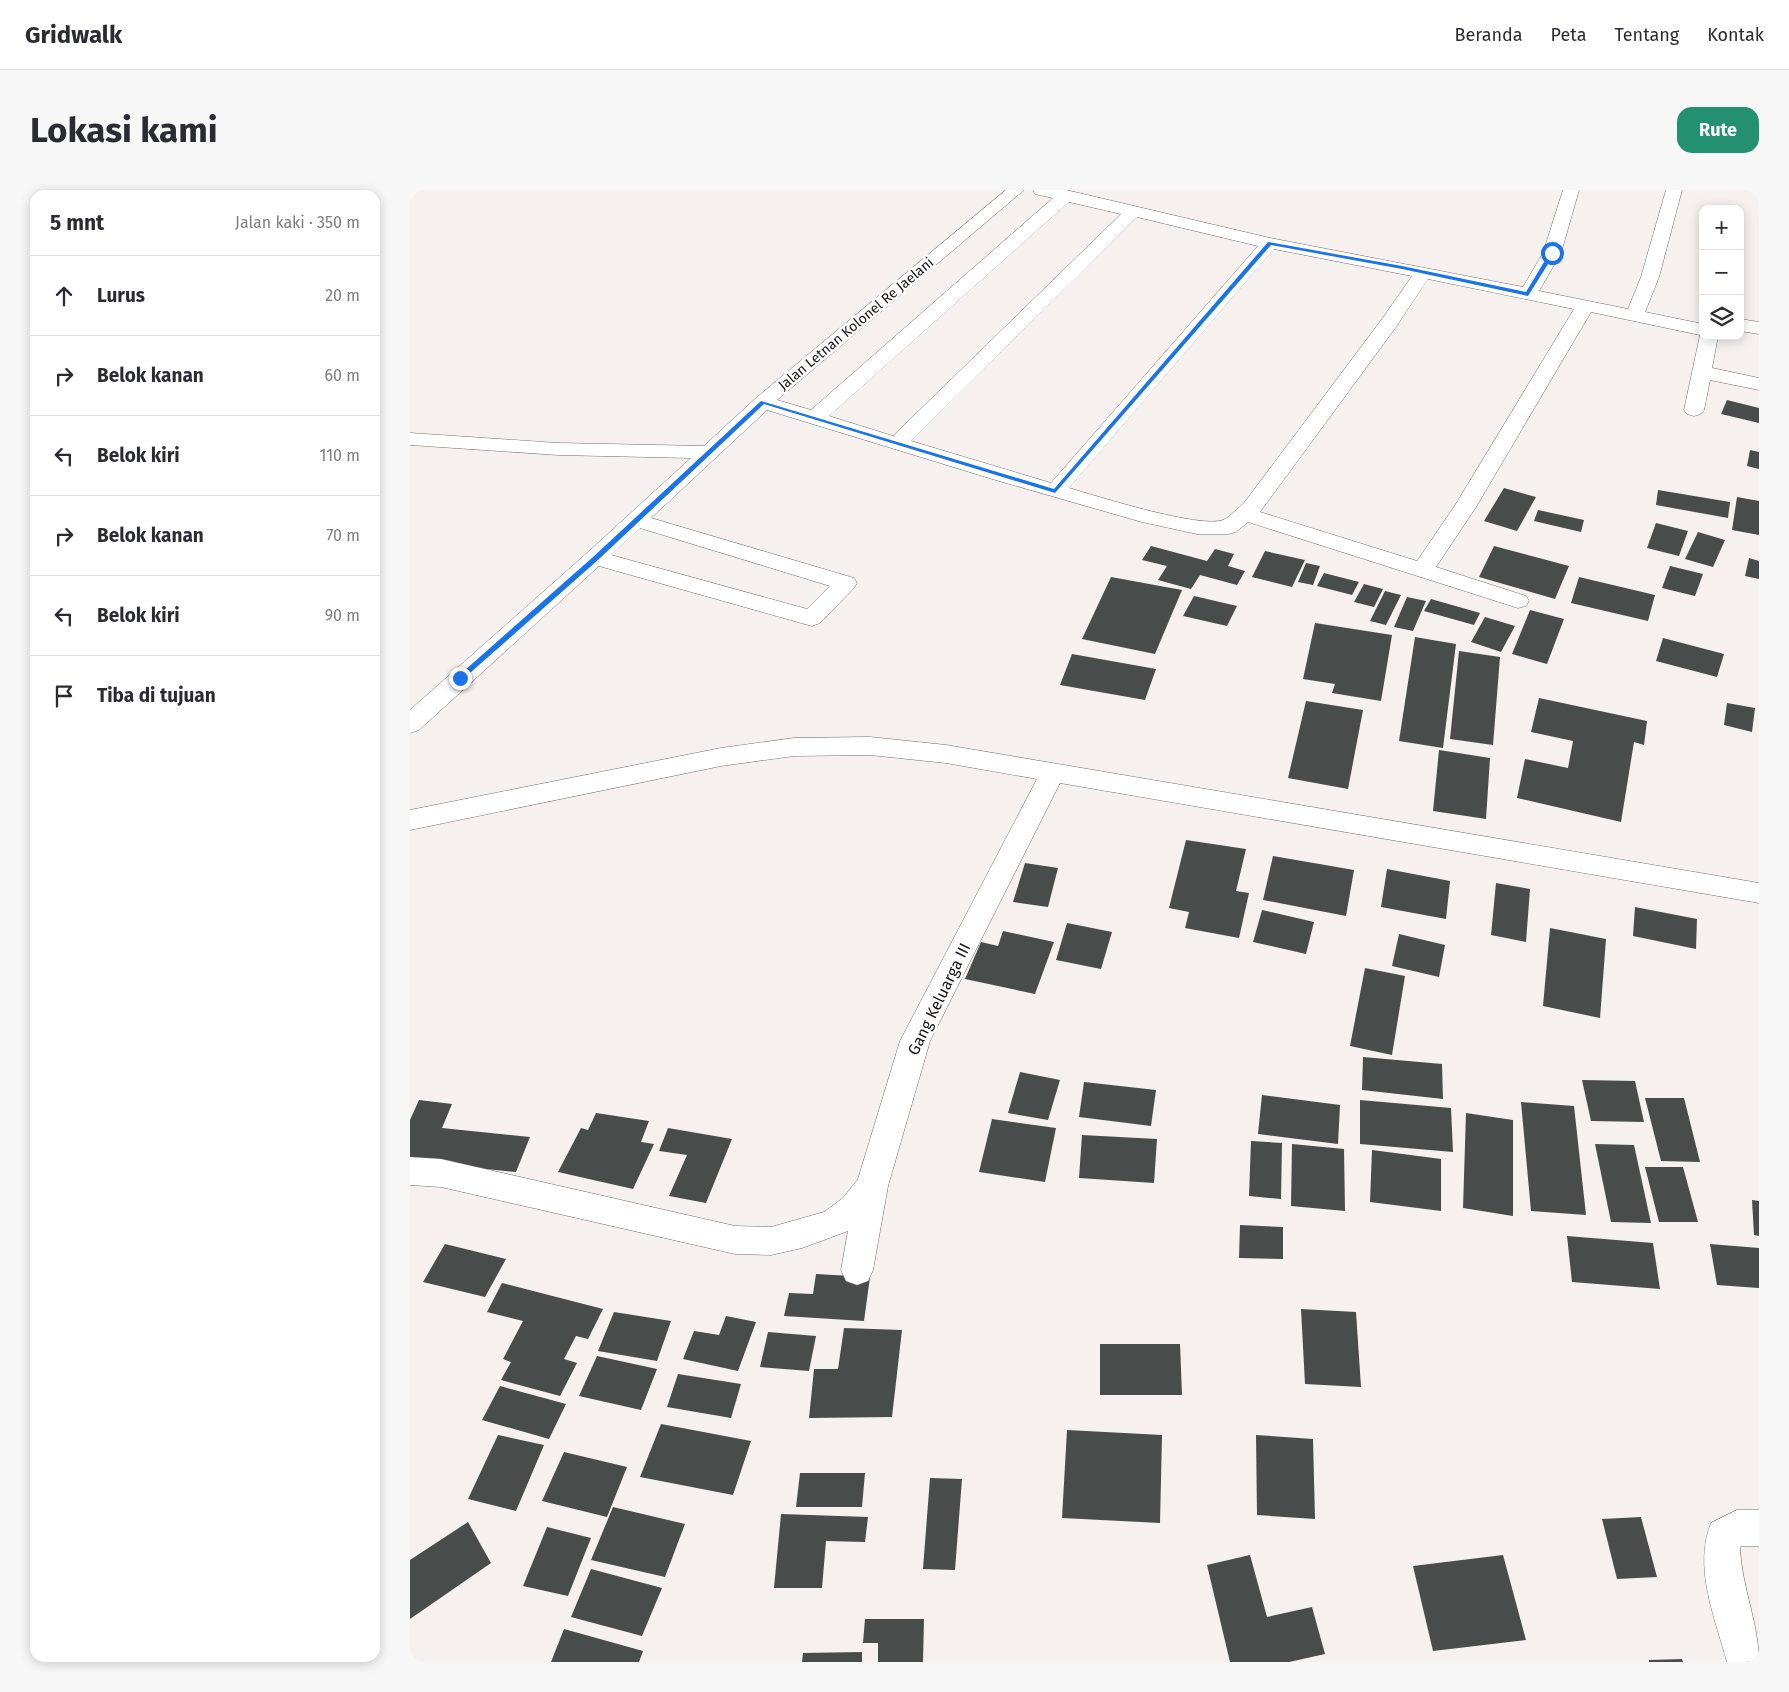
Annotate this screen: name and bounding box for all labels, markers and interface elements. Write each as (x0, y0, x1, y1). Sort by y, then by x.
text: Gridwalk (25, 21, 122, 49)
text: Beranda (1455, 24, 1523, 46)
text: Peta (1551, 24, 1586, 46)
text: Tentang (1614, 24, 1679, 46)
text: Kontak (1707, 24, 1764, 46)
button: Rute (1677, 107, 1759, 153)
text: Lokasi kami (30, 109, 218, 151)
map controls (1699, 205, 1744, 340)
button: + (1699, 205, 1744, 250)
text: 5 mnt (50, 210, 104, 236)
text: Jalan kaki · 350 m (235, 213, 360, 232)
route start (1541, 242, 1564, 265)
button: − (1699, 250, 1744, 295)
street label: Jalan Letnan Kolonel Re Jaelani (775, 254, 937, 394)
icon: ahead (50, 282, 78, 310)
text: Lurus (97, 284, 145, 307)
text: 20 m (325, 286, 360, 305)
button: layers (1699, 295, 1744, 340)
icon: right (50, 362, 78, 390)
text: Belok kanan (97, 364, 204, 387)
text: 60 m (325, 366, 360, 385)
icon: left (50, 442, 78, 470)
text: Belok kiri (97, 444, 180, 467)
text: 110 m (319, 446, 360, 465)
icon: right (50, 522, 78, 550)
text: Belok kanan (97, 524, 204, 547)
text: 70 m (326, 526, 360, 545)
icon: left (50, 602, 78, 630)
text: Belok kiri (97, 604, 180, 627)
text: 90 m (325, 606, 360, 625)
route end (449, 667, 472, 690)
icon: arrive (50, 682, 78, 710)
text: Tiba di tujuan (97, 684, 216, 707)
street label: Gang Keluarga III (904, 940, 974, 1058)

